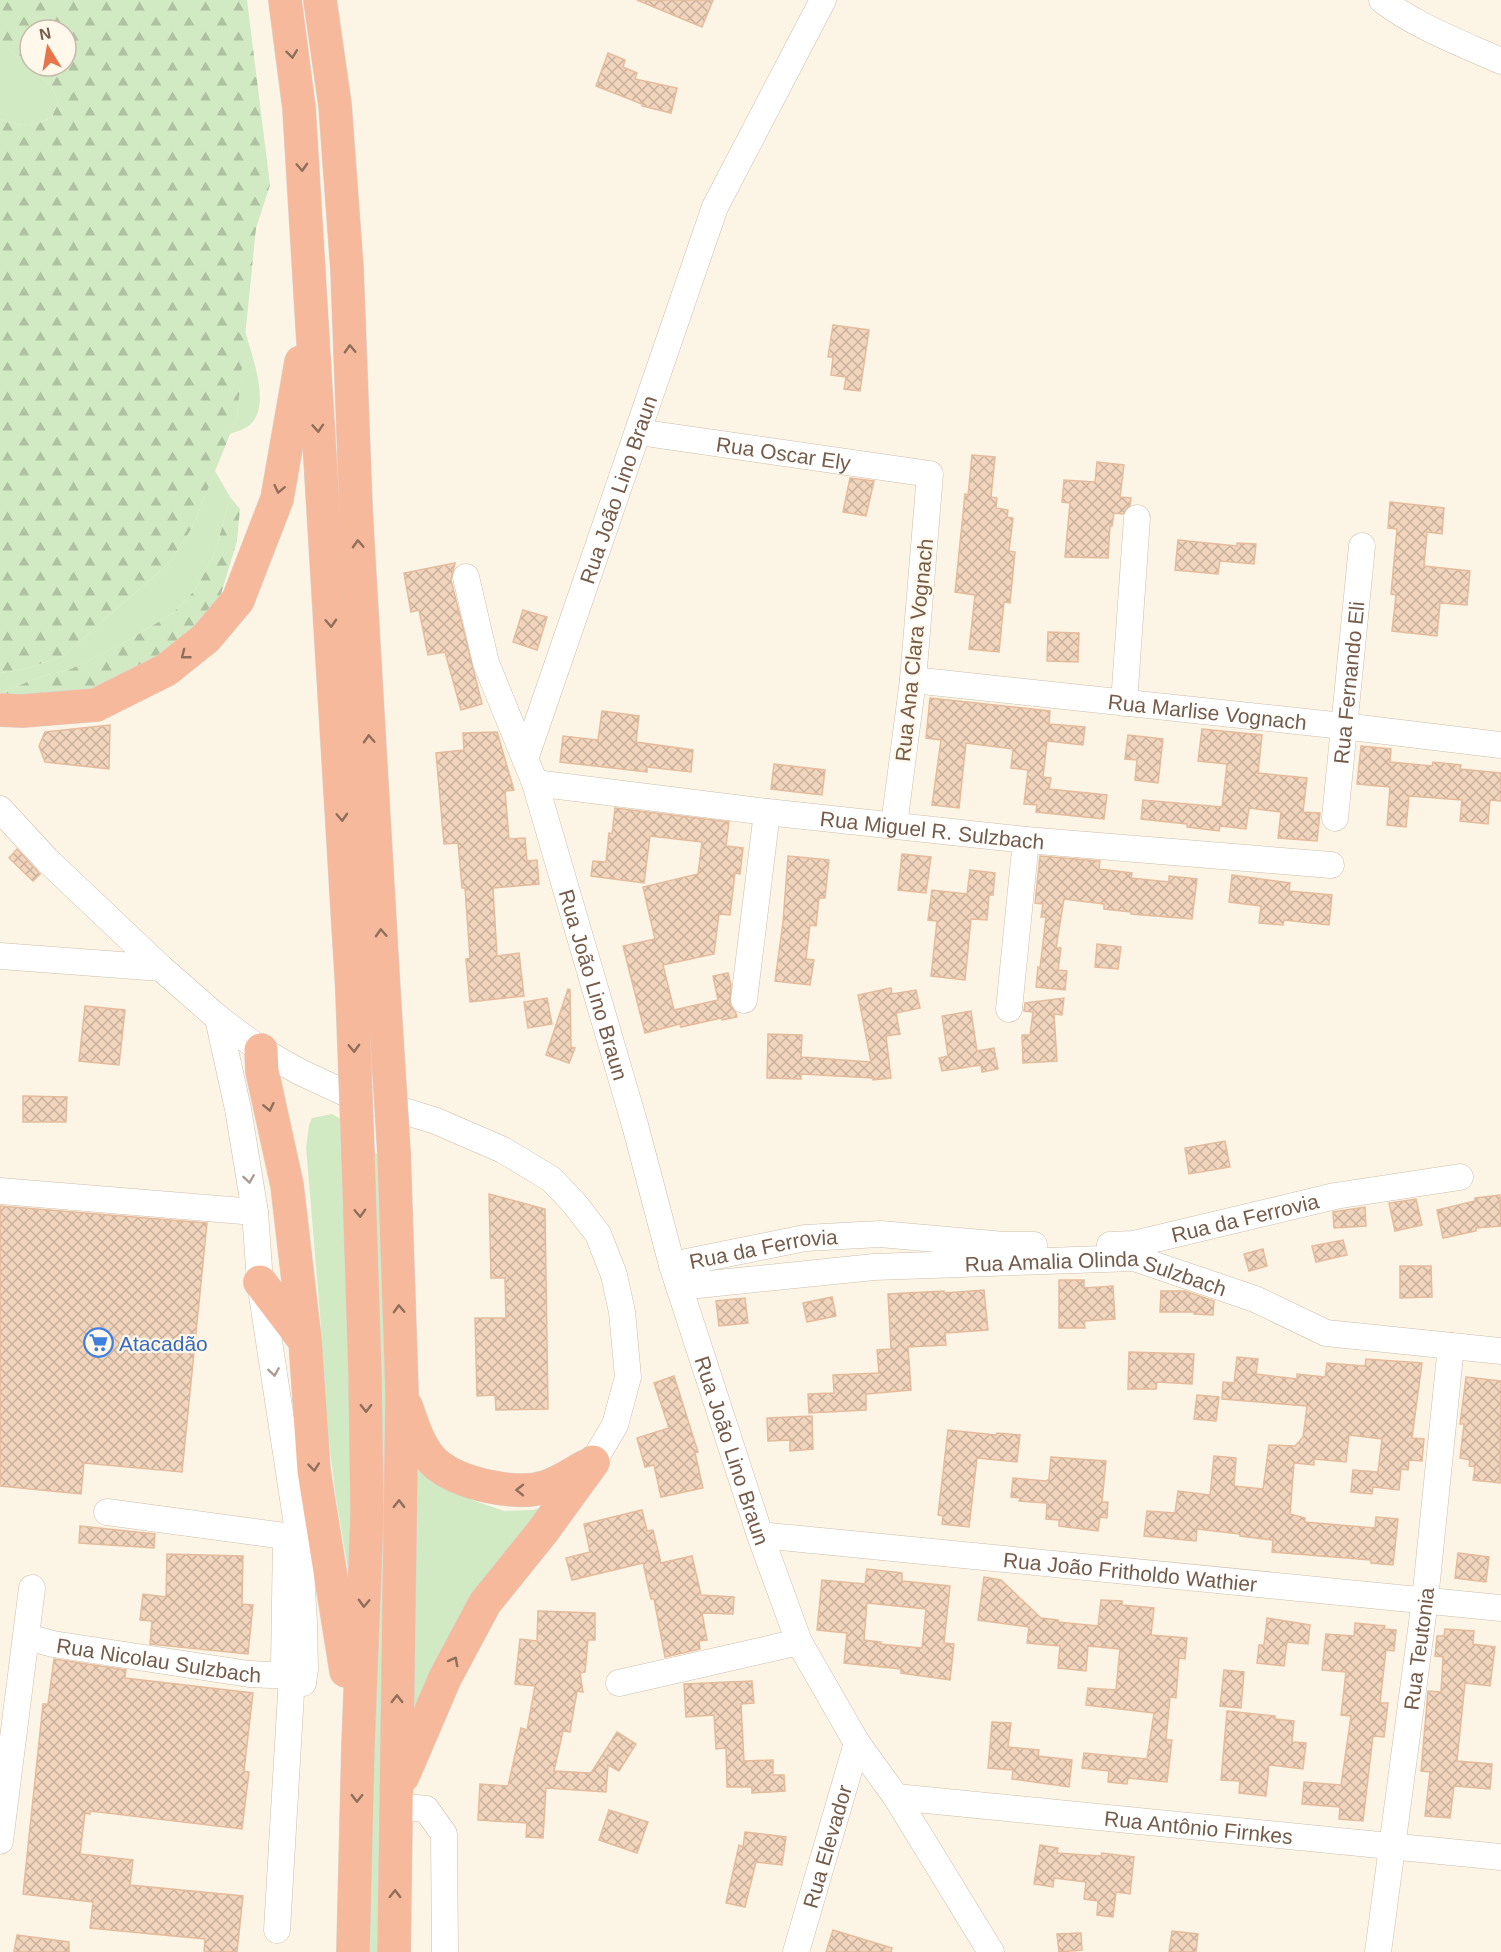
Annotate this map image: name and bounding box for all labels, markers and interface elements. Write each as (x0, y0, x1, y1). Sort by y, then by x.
north arrow (18, 18, 78, 78)
text: N (38, 24, 53, 43)
one-way arrow (285, 50, 298, 59)
one-way arrow (296, 162, 309, 171)
one-way arrow (343, 345, 356, 354)
street label: Rua João Lino Braun (575, 392, 661, 587)
one-way arrow (312, 424, 325, 433)
street label: Rua Oscar Ely (715, 432, 853, 474)
one-way arrow (273, 483, 286, 493)
street label: Rua Ana Clara Vognach (891, 537, 937, 763)
one-way arrow (351, 539, 364, 548)
street label: Rua Fernando Eli (1329, 600, 1368, 765)
one-way arrow (324, 618, 337, 627)
one-way arrow (181, 647, 192, 658)
street label: Rua Marlise Vognach (1107, 689, 1308, 734)
one-way arrow (363, 734, 376, 743)
street label: Rua Miguel R. Sulzbach (819, 806, 1045, 853)
one-way arrow (335, 813, 348, 822)
street label: Rua João Lino Braun (555, 887, 633, 1083)
one-way arrow (374, 929, 387, 938)
one-way arrow (348, 1044, 361, 1053)
one-way arrow (262, 1102, 275, 1112)
one-way arrow (243, 1174, 255, 1183)
street label: Rua da Ferrovia (1169, 1189, 1321, 1246)
one-way arrow (354, 1208, 367, 1217)
street label: Rua da Ferrovia (687, 1225, 839, 1273)
street label: Rua Amalia Olinda Sulzbach (964, 1246, 1230, 1300)
one-way arrow (393, 1304, 405, 1313)
supermarket icon: Atacadão (82, 1327, 114, 1359)
place label: Atacadão (119, 1332, 208, 1355)
street label: Rua João Lino Braun (691, 1353, 774, 1548)
one-way arrow (267, 1367, 279, 1377)
one-way arrow (360, 1403, 372, 1412)
one-way arrow (307, 1462, 320, 1471)
one-way arrow (516, 1484, 525, 1496)
one-way arrow (393, 1499, 405, 1508)
street label: Rua João Fritholdo Wathier (1002, 1548, 1258, 1595)
street label: Rua Teutonia (1399, 1586, 1438, 1711)
one-way arrow (357, 1598, 370, 1607)
street label: Rua Nicolau Sulzbach (55, 1633, 262, 1686)
one-way arrow (447, 1657, 458, 1668)
one-way arrow (391, 1694, 403, 1703)
street label: Rua Elevador (798, 1782, 856, 1911)
one-way arrow (351, 1793, 363, 1802)
street label: Rua Antônio Firnkes (1103, 1806, 1294, 1848)
one-way arrow (389, 1889, 401, 1898)

